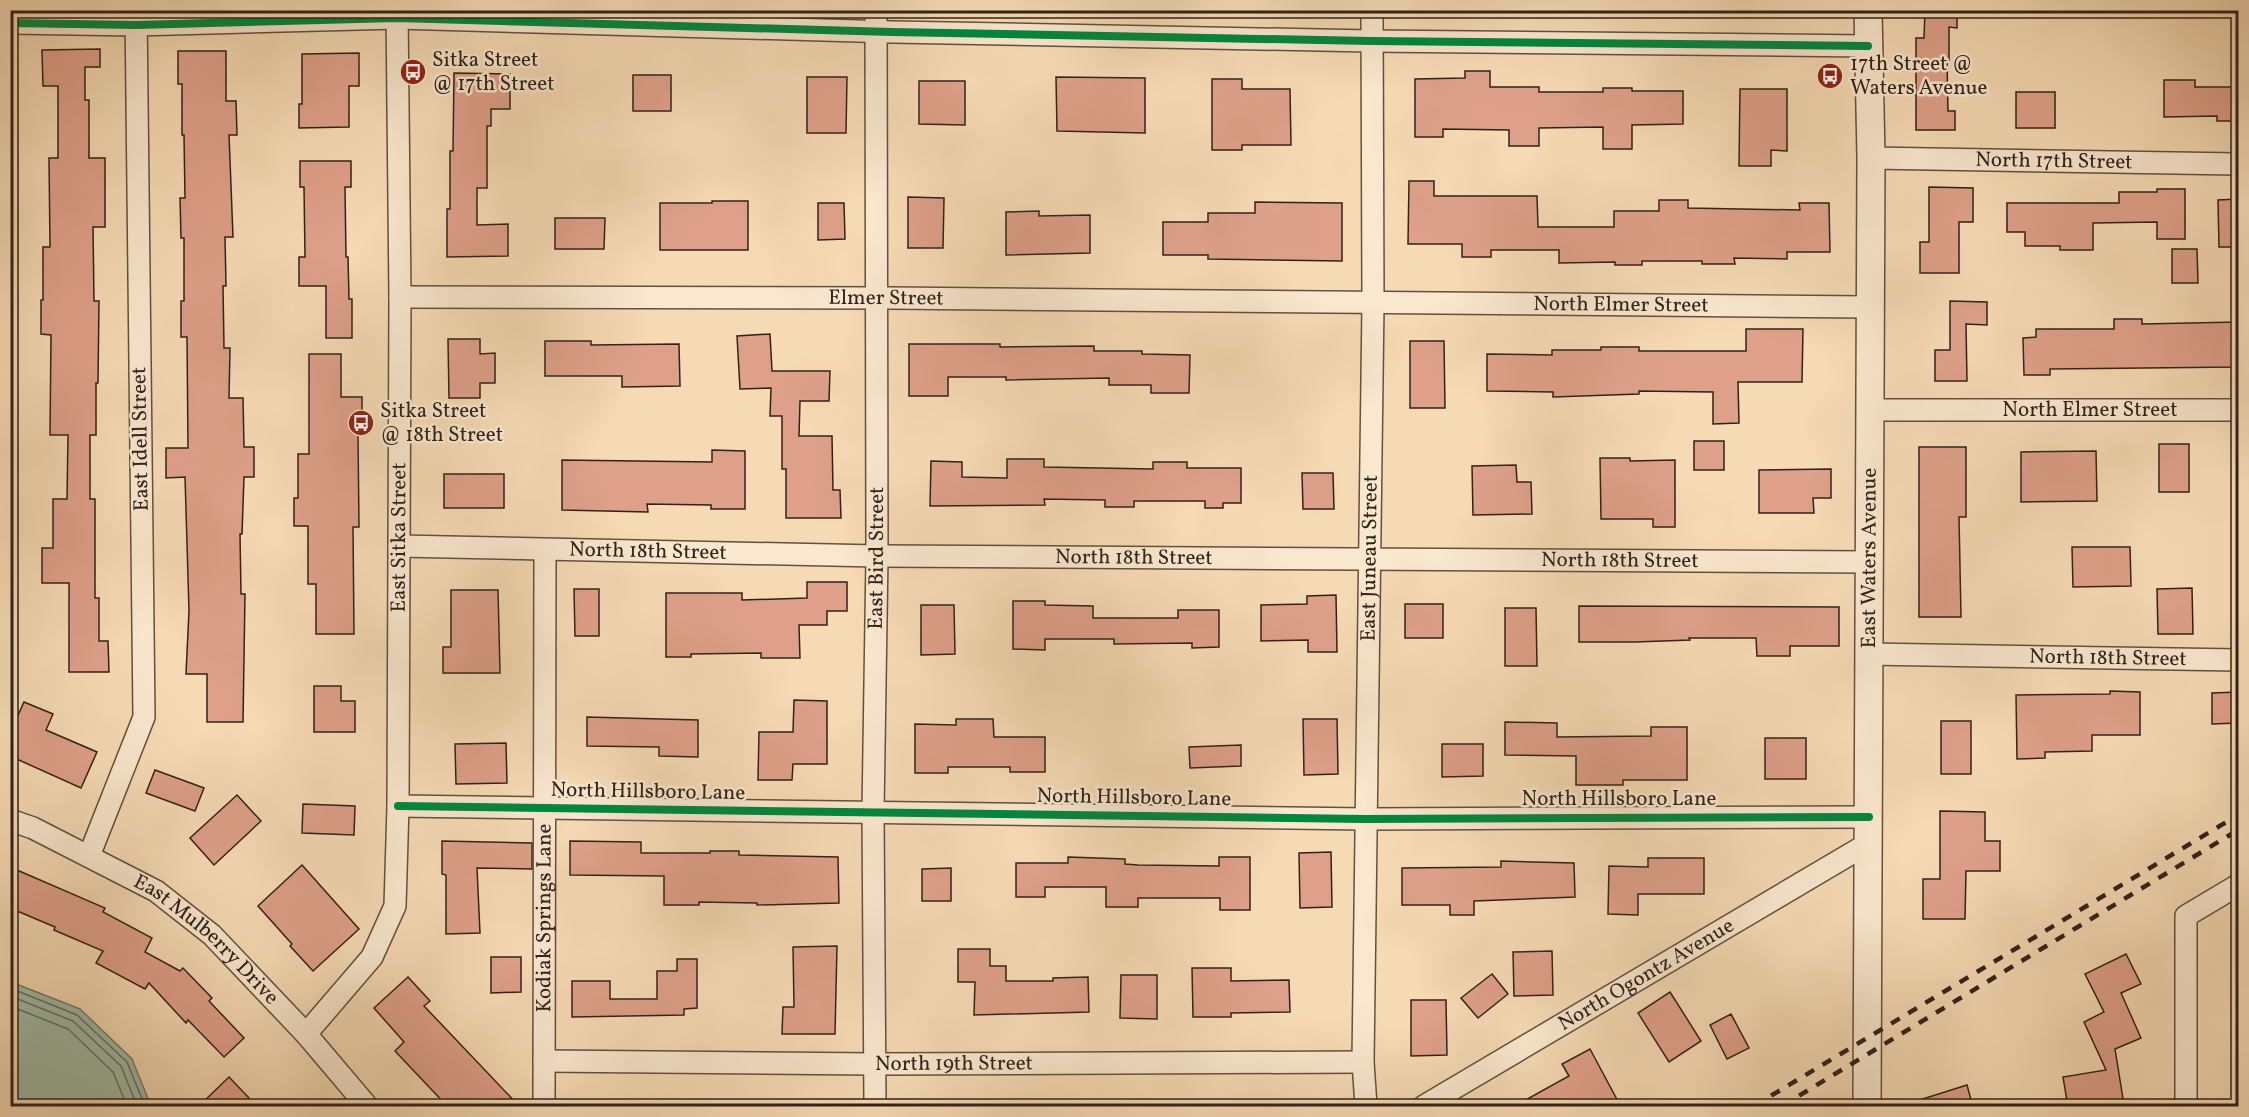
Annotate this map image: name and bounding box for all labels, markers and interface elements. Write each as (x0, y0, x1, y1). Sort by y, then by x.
place label: Sitka Street @ 17th Street (432, 46, 555, 99)
place label: 17th Street @ Waters Avenue (1850, 50, 1988, 103)
bus stop icon: Sitka Street @ 17th Street (398, 57, 428, 87)
bus stop icon: 17th Street @ Waters Avenue (1815, 61, 1845, 91)
street label: North 17th Street (1975, 145, 2133, 177)
street label: Elmer Street (828, 283, 944, 313)
street label: North Elmer Street (1533, 289, 1709, 320)
street label: East Idell Street (125, 366, 157, 512)
street label: North Elmer Street (2002, 396, 2178, 425)
place label: Sitka Street @ 18th Street (380, 397, 503, 450)
bus stop icon: Sitka Street @ 18th Street (346, 408, 376, 438)
street label: East Sitka Street (384, 462, 414, 613)
street label: East Waters Avenue (1854, 468, 1884, 648)
street label: East Juneau Street (1354, 475, 1385, 642)
street label: East Bird Street (861, 486, 892, 630)
street label: North 18th Street (569, 535, 727, 567)
street label: North 18th Street (1055, 543, 1213, 573)
street label: North 18th Street (1541, 546, 1699, 575)
street label: North 18th Street (2029, 642, 2187, 674)
street label: North Hillsboro Lane (550, 776, 746, 808)
street label: North Hillsboro Lane (1036, 782, 1232, 814)
street label: North Hillsboro Lane (1522, 785, 1716, 814)
street label: Kodiak Springs Lane (530, 823, 559, 1012)
street label: East Mulberry Drive (128, 867, 285, 1011)
street label: North Ogontz Avenue (1552, 911, 1740, 1038)
street label: North 19th Street (875, 1049, 1033, 1078)

